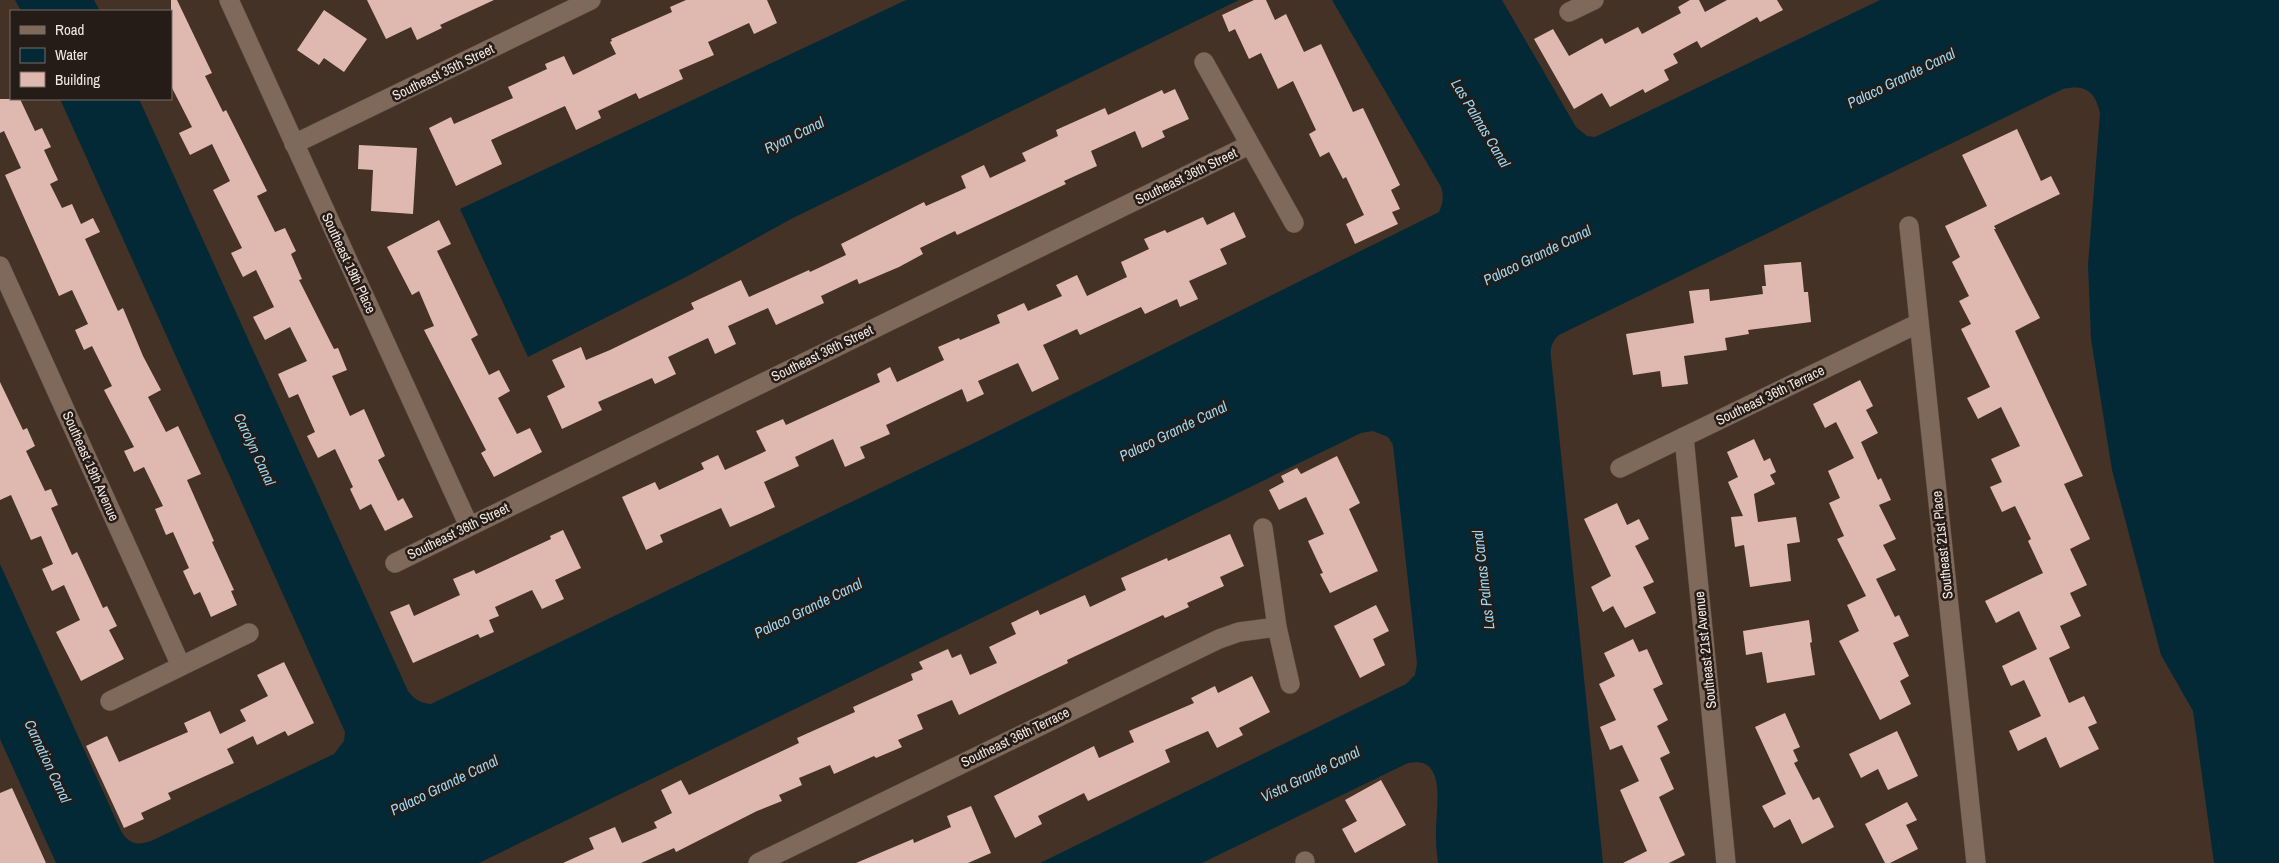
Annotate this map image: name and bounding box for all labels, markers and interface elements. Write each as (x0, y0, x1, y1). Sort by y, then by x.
legend (10, 10, 172, 100)
text: Road (55, 19, 84, 40)
street label: Southeast 35th Street (389, 40, 497, 104)
water label: Palaco Grande Canal (1844, 43, 1959, 113)
text: Water (55, 44, 87, 65)
text: Building (55, 69, 100, 90)
water label: Las Palmas Canal (1446, 75, 1516, 171)
water label: Ryan Canal (761, 111, 828, 159)
street label: Southeast 36th Street (1132, 144, 1240, 208)
street label: Southeast 19th Place (318, 210, 380, 316)
water label: Palaco Grande Canal (1480, 220, 1595, 290)
street label: Southeast 36th Street (768, 321, 876, 385)
street label: Southeast 36th Terrace (1713, 361, 1827, 429)
water label: Palaco Grande Canal (1116, 396, 1231, 466)
street label: Southeast 19th Avenue (59, 408, 123, 524)
water label: Carolyn Canal (229, 409, 281, 489)
street label: Southeast 21st Place (1927, 490, 1957, 600)
street label: Southeast 36th Street (404, 499, 512, 563)
water label: Las Palmas Canal (1466, 529, 1500, 631)
water label: Palaco Grande Canal (751, 573, 866, 643)
street label: Southeast 21st Avenue (1690, 590, 1720, 710)
street label: Southeast 36th Terrace (958, 703, 1072, 771)
water label: Carnation Canal (20, 716, 77, 806)
water label: Vista Grande Canal (1257, 741, 1363, 807)
water label: Palaco Grande Canal (387, 750, 502, 820)

